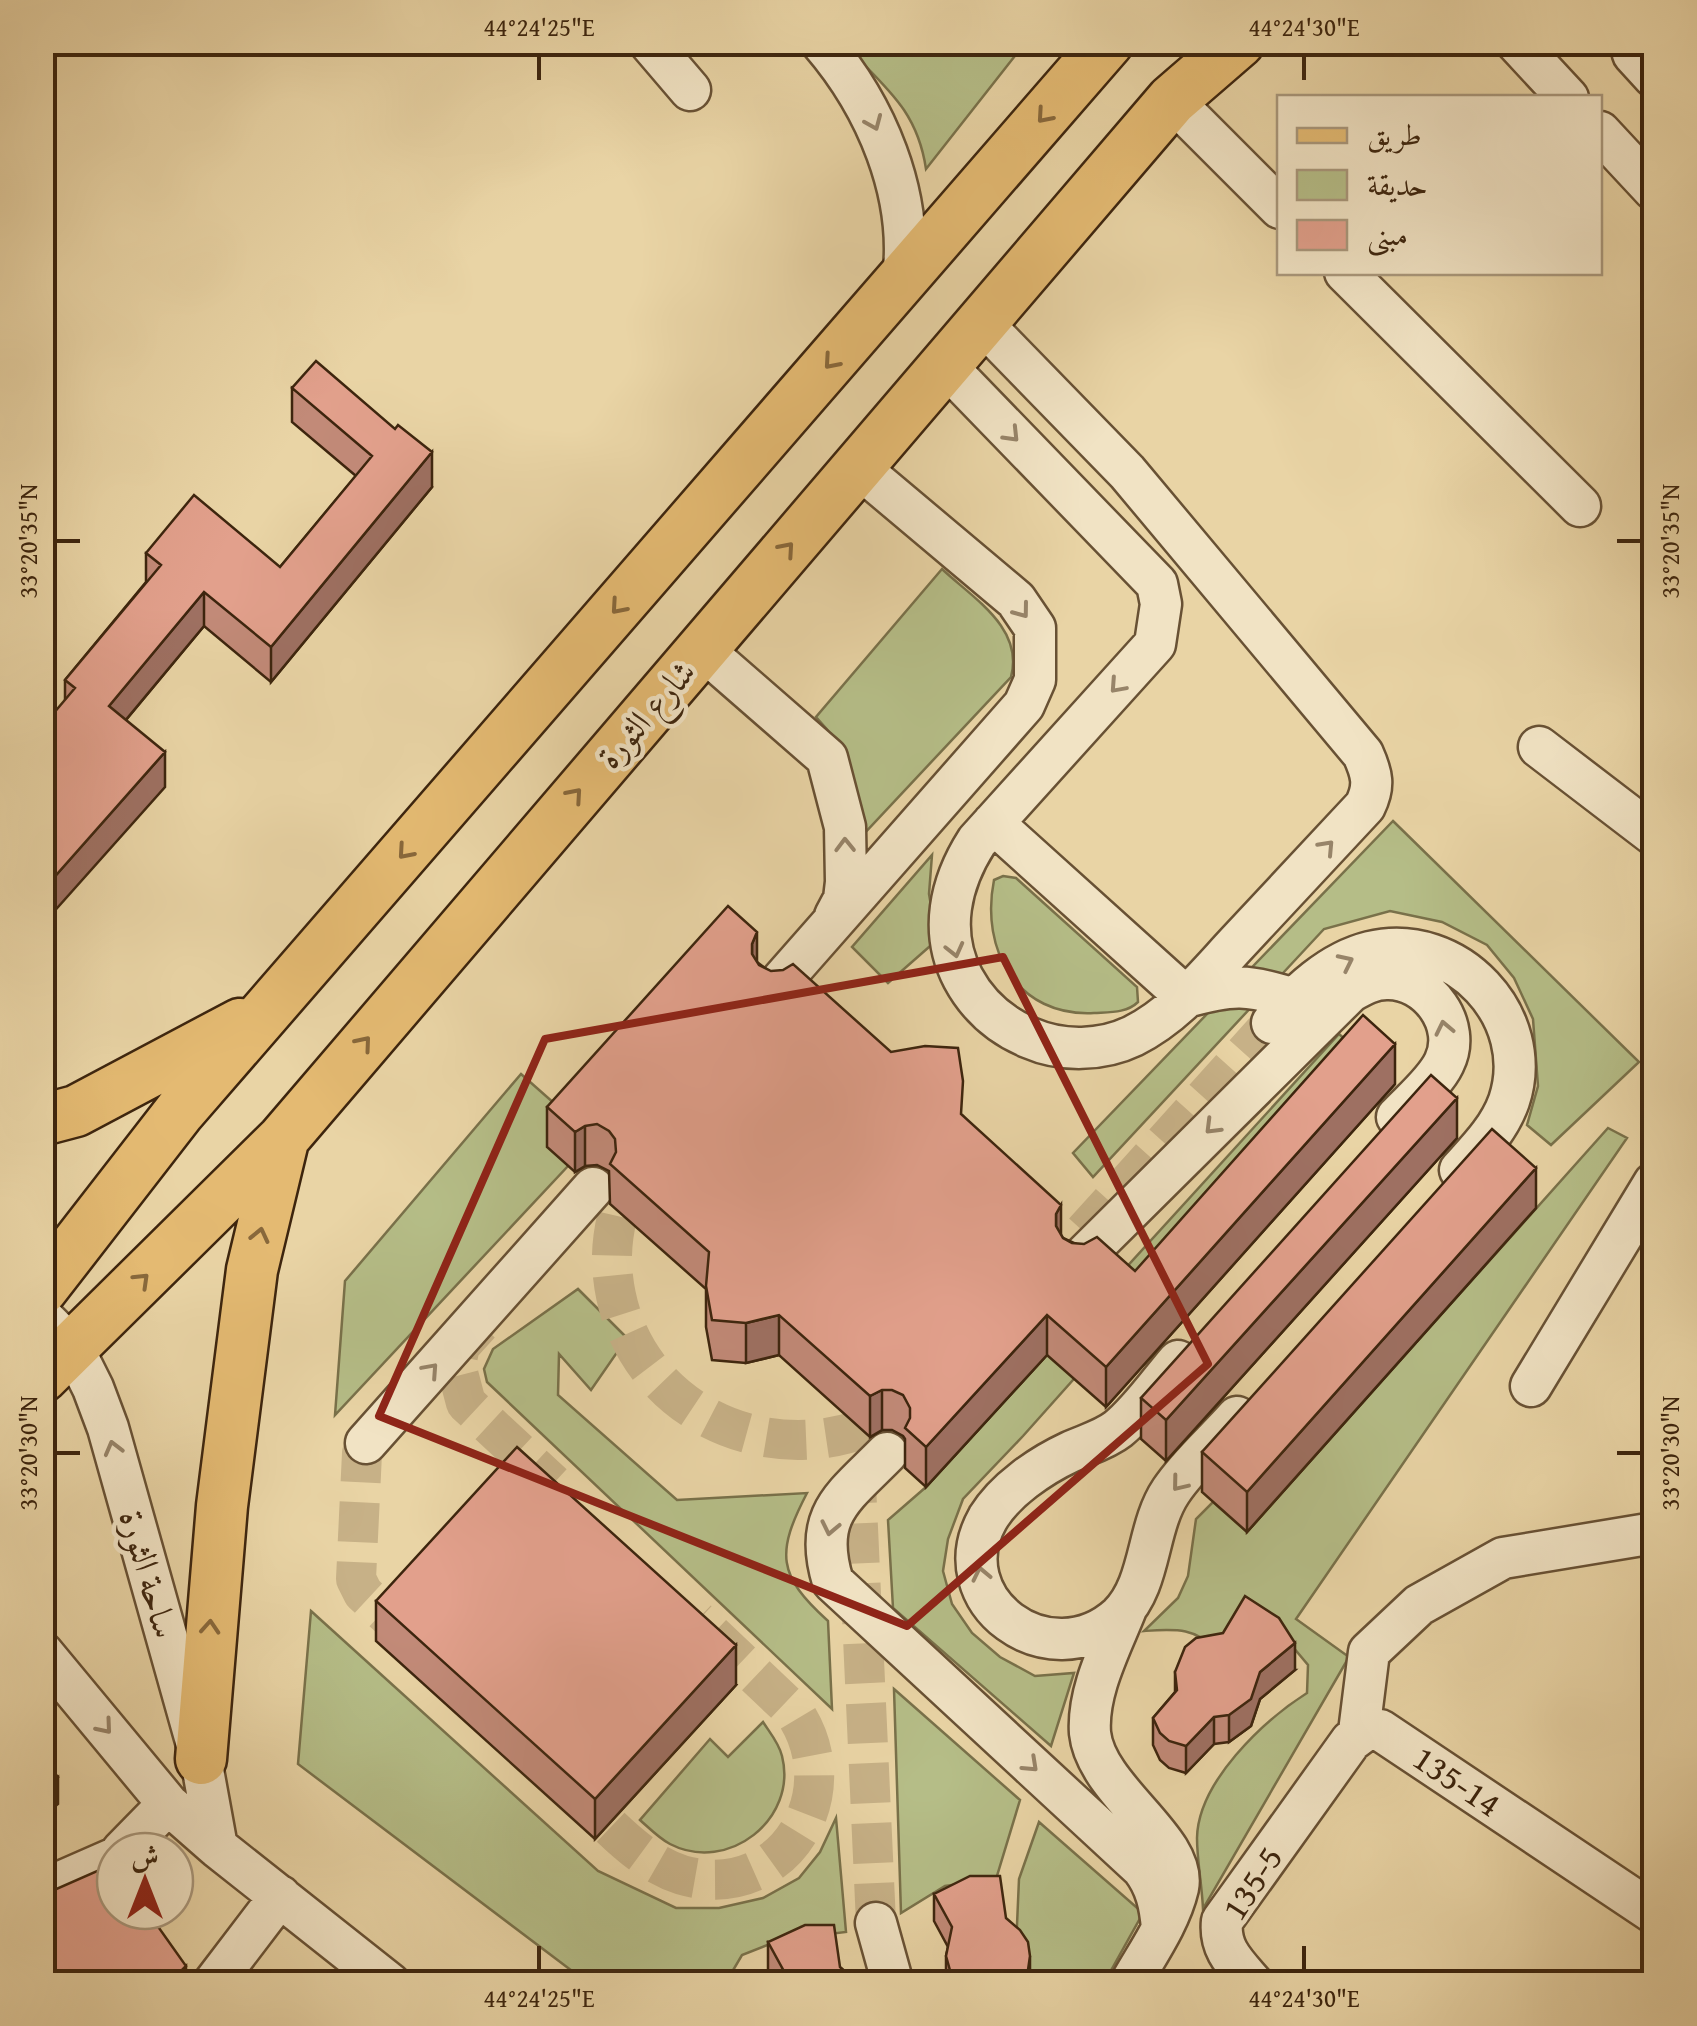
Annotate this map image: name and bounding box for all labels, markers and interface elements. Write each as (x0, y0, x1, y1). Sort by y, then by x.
text: 44°24'25"E (483, 9, 595, 45)
text: 44°24'30"E (1248, 9, 1360, 45)
legend (1277, 95, 1602, 275)
one-way arrow (1038, 105, 1056, 123)
text: طريق (1367, 112, 1422, 156)
one-way arrow (862, 113, 882, 131)
text: حديقة (1367, 162, 1428, 206)
text: مبنى (1367, 212, 1408, 257)
one-way arrow (825, 350, 843, 369)
one-way arrow (1001, 424, 1019, 442)
text: 33°20'35"N (10, 484, 46, 598)
text: 33°20'35"N (1652, 484, 1688, 598)
one-way arrow (776, 542, 794, 561)
one-way arrow (612, 595, 630, 614)
one-way arrow (1011, 600, 1028, 618)
street label: شارع الثورة (584, 648, 710, 782)
one-way arrow (1111, 674, 1129, 693)
one-way arrow (564, 788, 582, 807)
one-way arrow (835, 836, 856, 852)
one-way arrow (398, 840, 416, 859)
one-way arrow (1315, 840, 1333, 859)
one-way arrow (943, 941, 964, 958)
one-way arrow (1336, 954, 1354, 974)
one-way arrow (1435, 1019, 1456, 1036)
one-way arrow (353, 1036, 371, 1054)
one-way arrow (1206, 1116, 1224, 1134)
one-way arrow (248, 1227, 269, 1244)
one-way arrow (131, 1273, 149, 1291)
one-way arrow (419, 1363, 437, 1382)
text: 33°20'30"N (10, 1396, 46, 1510)
text: 33°20'30"N (1652, 1396, 1688, 1510)
one-way arrow (104, 1440, 125, 1457)
one-way arrow (1173, 1472, 1191, 1490)
street label: ساحة الثورة (107, 1504, 192, 1644)
one-way arrow (820, 1519, 841, 1536)
one-way arrow (972, 1566, 993, 1583)
one-way arrow (199, 1619, 221, 1635)
one-way arrow (93, 1716, 111, 1734)
street label: 135-14 (1403, 1733, 1511, 1829)
one-way arrow (1019, 1753, 1038, 1771)
north arrow (95, 1831, 195, 1931)
text: ش (131, 1835, 159, 1876)
street label: 135-5 (1209, 1836, 1295, 1930)
text: 44°24'25"E (483, 1980, 595, 2016)
text: 44°24'30"E (1248, 1980, 1360, 2016)

